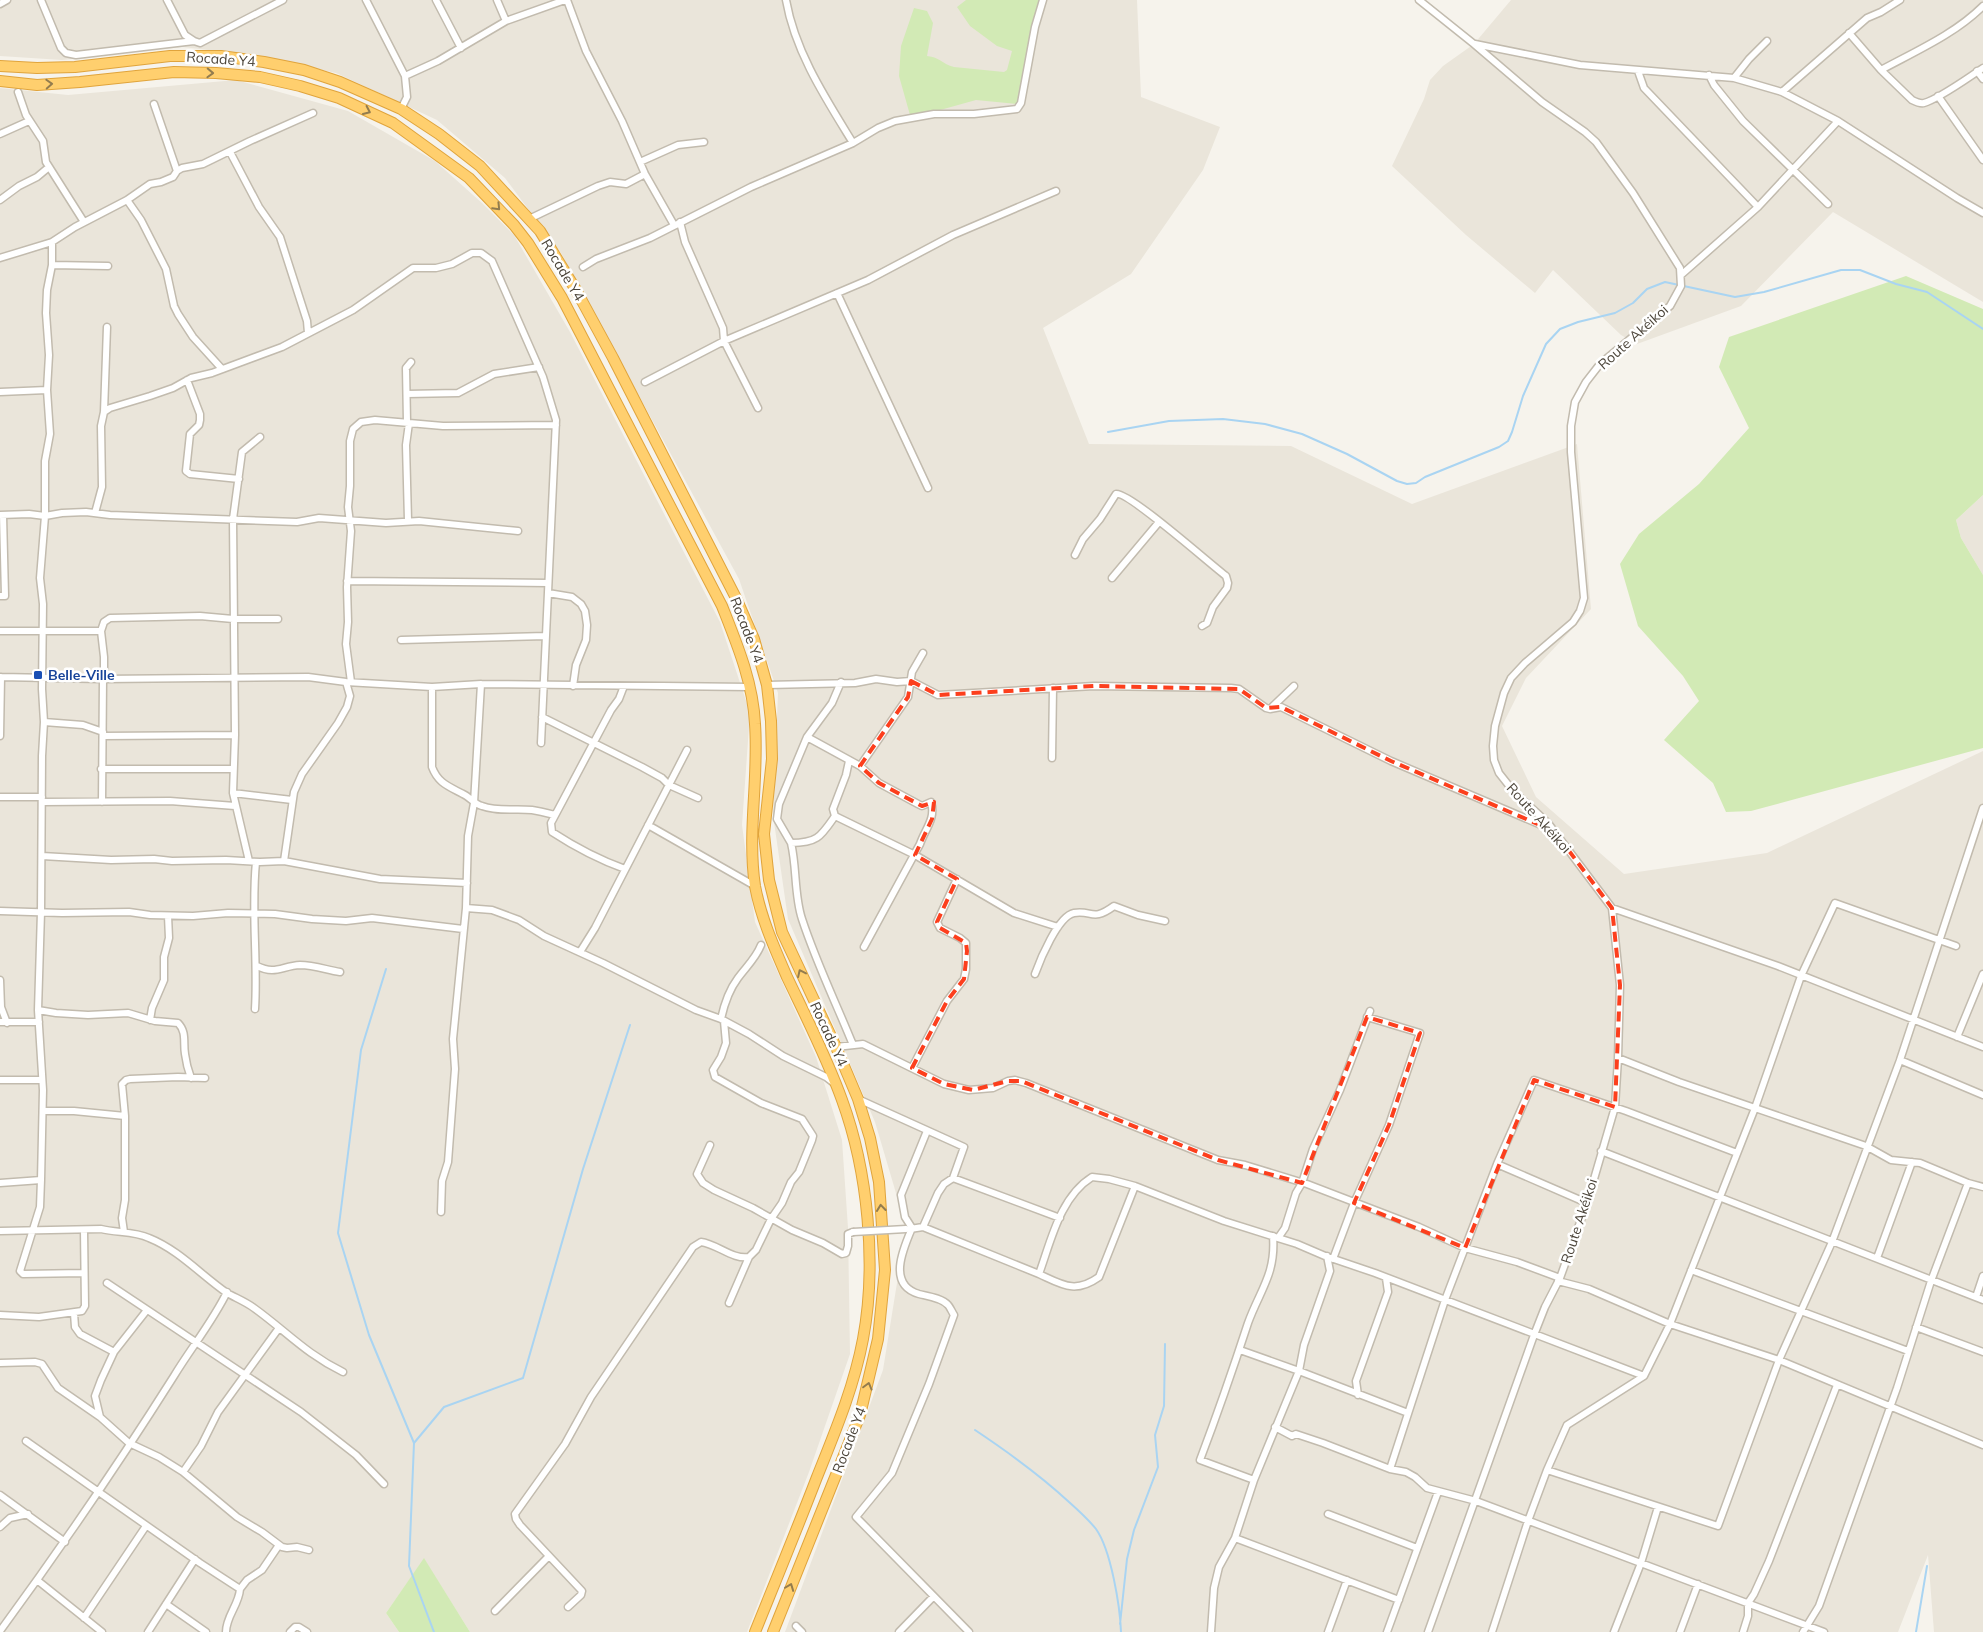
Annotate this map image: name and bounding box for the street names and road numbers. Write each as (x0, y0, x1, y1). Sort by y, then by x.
street label: Rocade Y4 (186, 48, 257, 70)
street label: Rocade Y4 (537, 236, 589, 305)
street label: Route Akéikoi (1594, 301, 1672, 373)
street label: Rocade Y4 (726, 594, 768, 666)
street label: Route Akéikoi (1503, 779, 1575, 857)
street label: Rocade Y4 (806, 999, 852, 1070)
street label: Route Akéikoi (1557, 1176, 1601, 1266)
street label: Rocade Y4 (828, 1404, 870, 1476)

